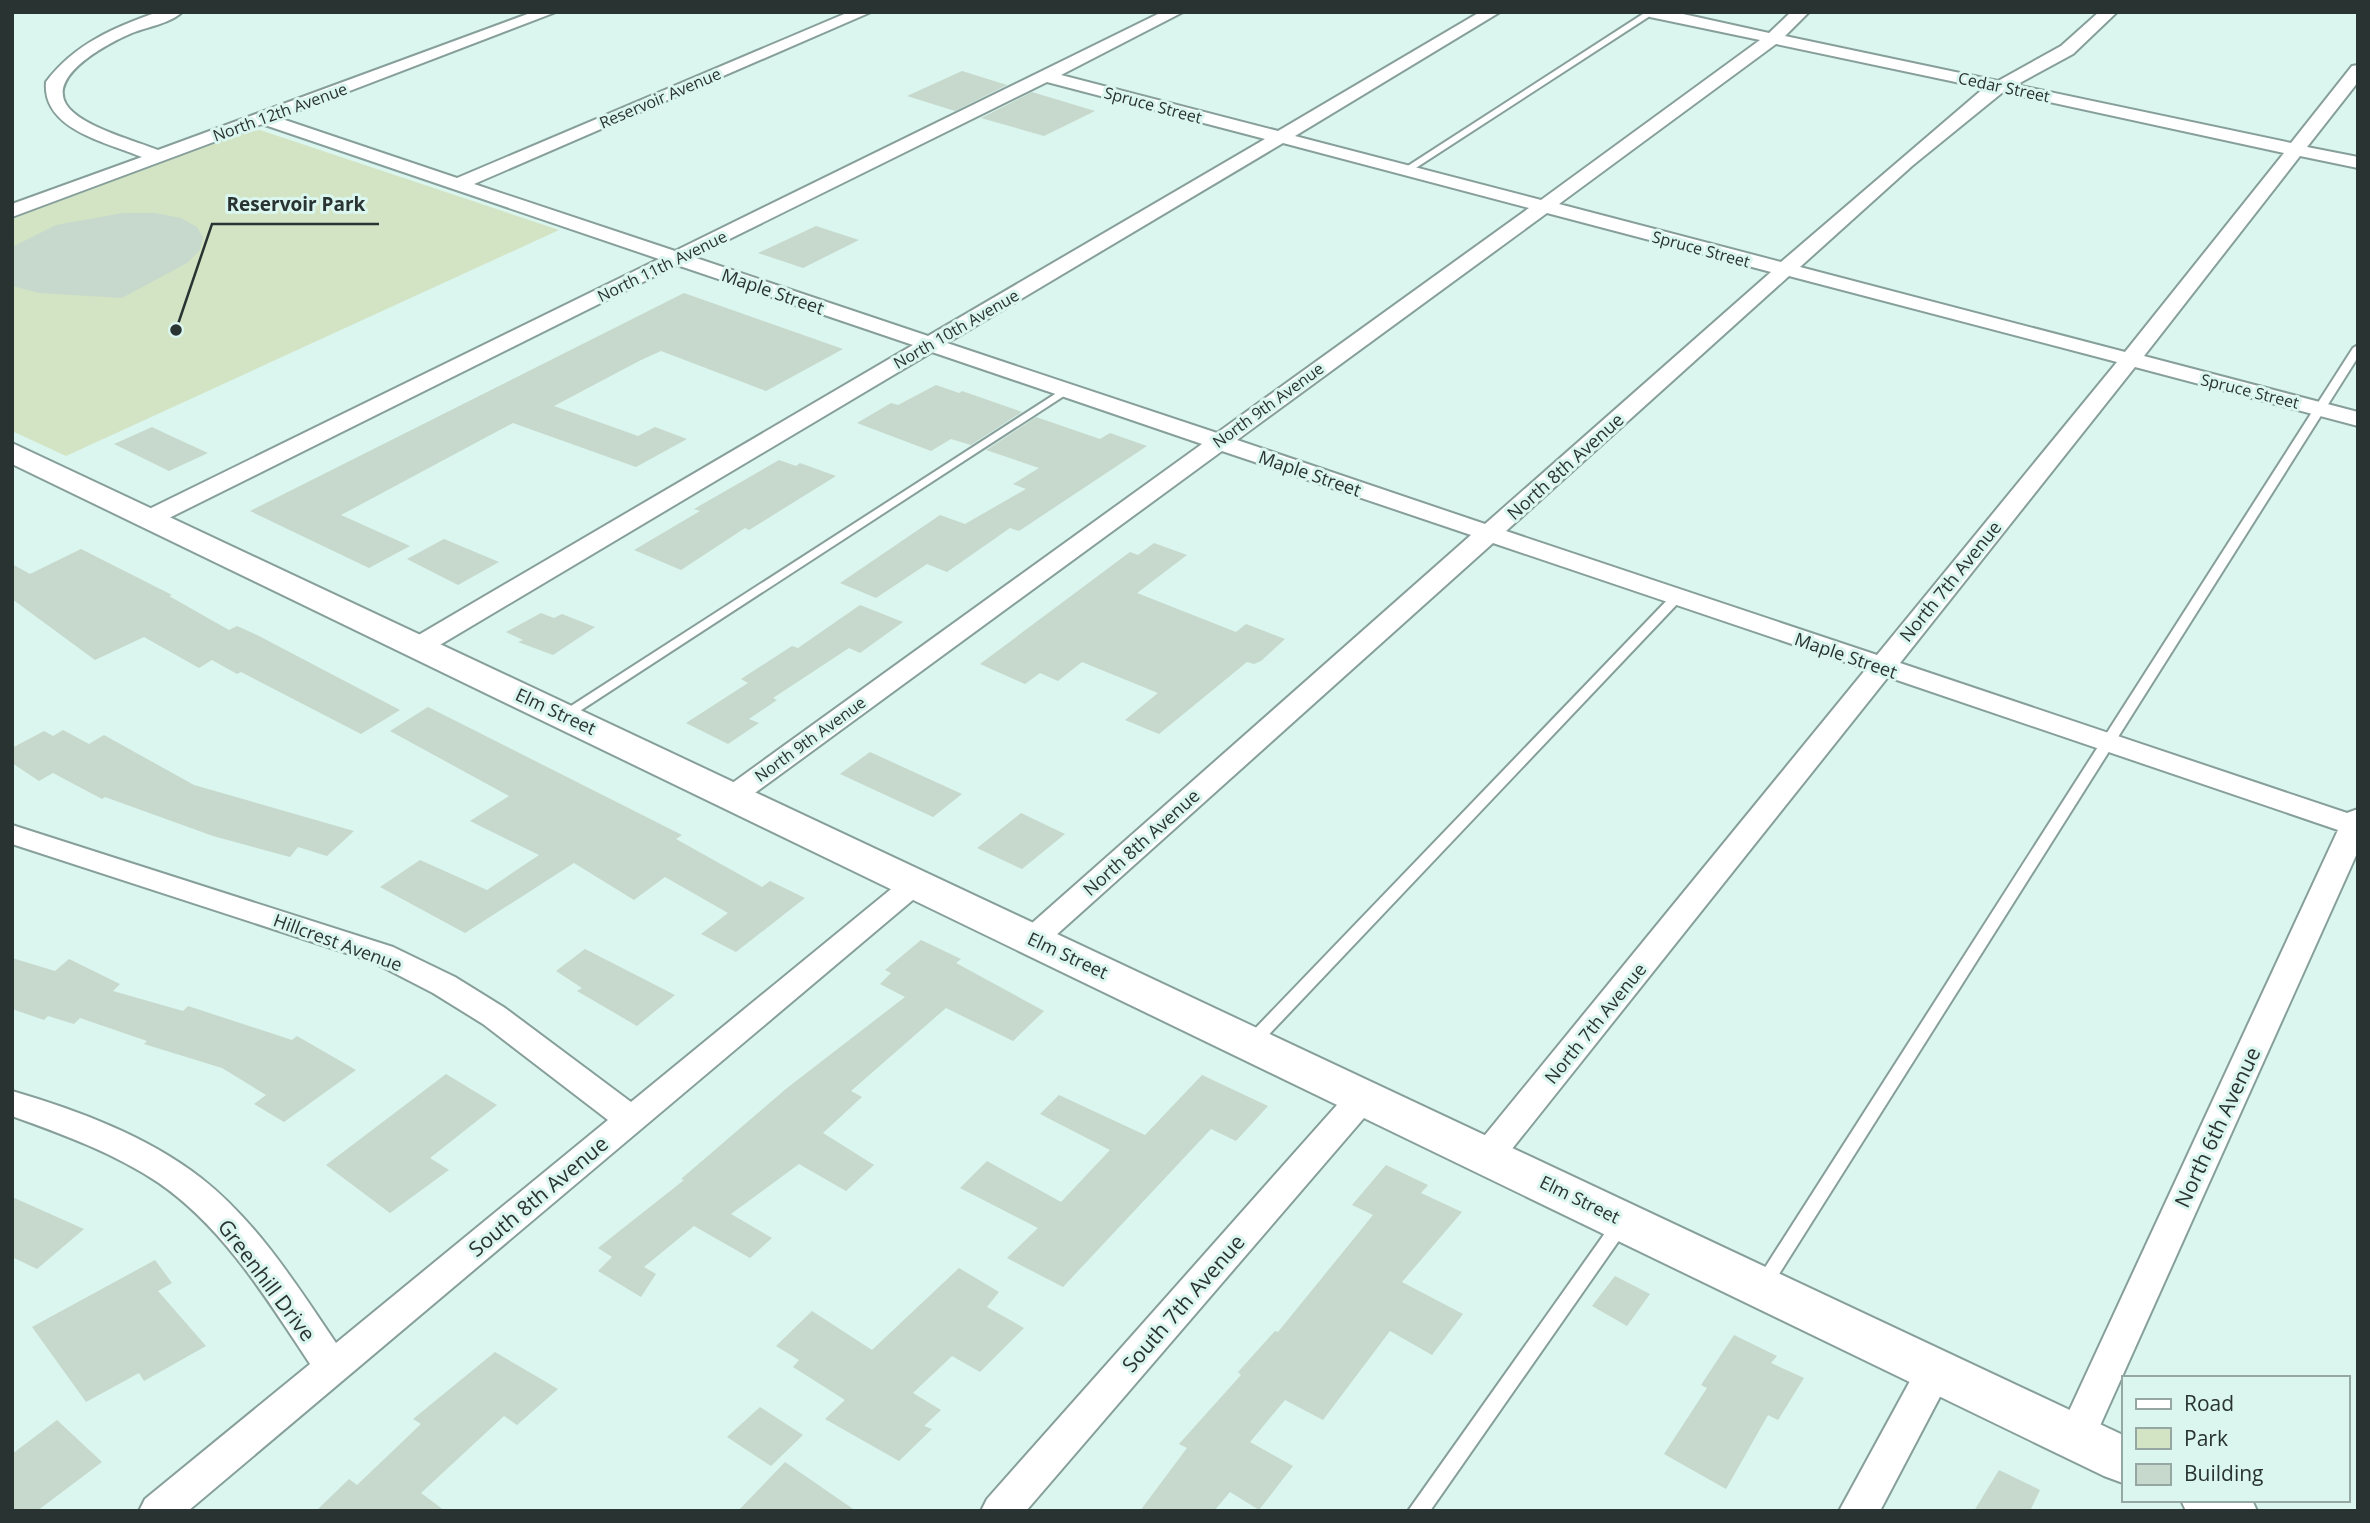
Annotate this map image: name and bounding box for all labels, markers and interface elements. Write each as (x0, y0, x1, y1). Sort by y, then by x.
street label: Reservoir Avenue (596, 62, 724, 134)
street label: Cedar Street (1956, 67, 2052, 108)
street label: North 12th Avenue (210, 77, 350, 147)
street label: Spruce Street (1102, 81, 1205, 129)
callout: Reservoir Park (212, 184, 379, 224)
text: Reservoir Park (227, 191, 366, 217)
street label: North 11th Avenue (594, 225, 730, 307)
street label: Spruce Street (1650, 225, 1753, 273)
street label: Maple Street (719, 262, 827, 320)
street label: North 10th Avenue (889, 284, 1023, 374)
street label: North 9th Avenue (1208, 357, 1328, 453)
street label: Spruce Street (2199, 368, 2302, 414)
street label: North 8th Avenue (1502, 407, 1628, 525)
street label: Maple Street (1256, 444, 1364, 502)
street label: North 7th Avenue (1894, 516, 2006, 646)
street label: Maple Street (1792, 626, 1900, 684)
street label: Elm Street (512, 682, 600, 740)
street label: North 9th Avenue (750, 691, 870, 787)
street label: North 8th Avenue (1078, 783, 1204, 901)
street label: Hillcrest Avenue (270, 908, 406, 976)
street label: Elm Street (1024, 926, 1112, 984)
street label: North 7th Avenue (1539, 958, 1651, 1088)
street label: North 6th Avenue (2168, 1042, 2266, 1212)
street label: South 8th Avenue (462, 1129, 614, 1263)
street label: Elm Street (1536, 1169, 1624, 1229)
street label: Greenhill Drive (212, 1213, 322, 1347)
street label: South 7th Avenue (1115, 1228, 1251, 1378)
legend (2122, 1376, 2349, 1502)
text: Road (2184, 1389, 2234, 1417)
text: Park (2184, 1424, 2228, 1452)
text: Building (2184, 1459, 2263, 1487)

